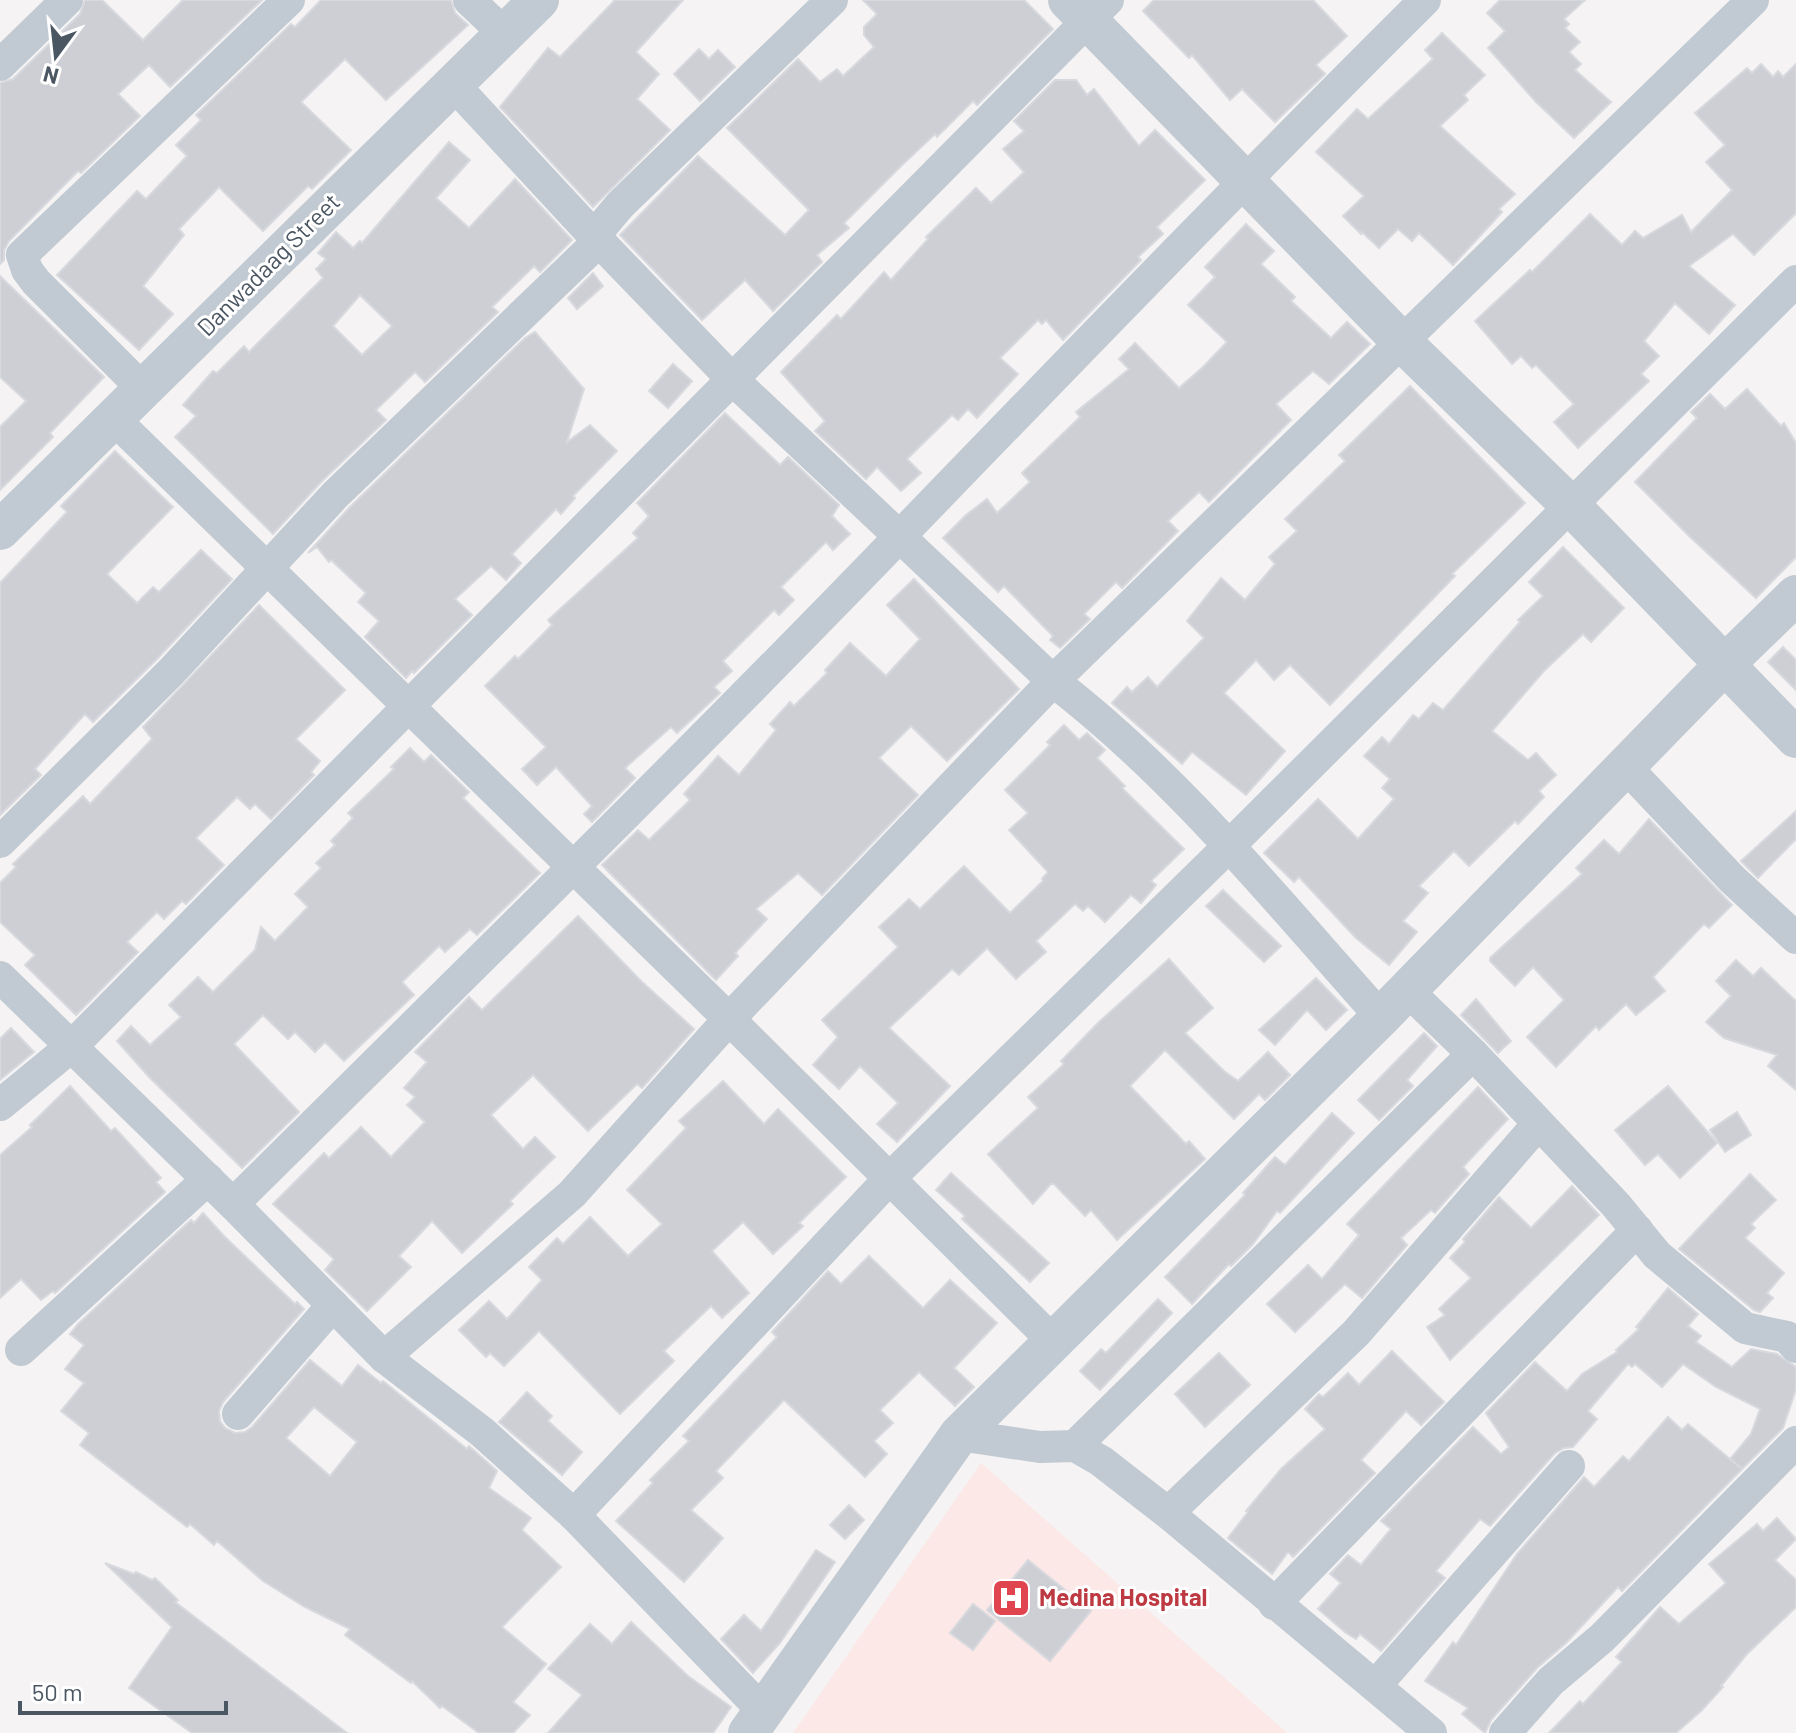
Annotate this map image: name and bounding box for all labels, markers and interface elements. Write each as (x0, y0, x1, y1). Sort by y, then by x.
north arrow (16, 16, 96, 96)
text: N (40, 62, 61, 91)
street label: Danwadaag Street (191, 187, 345, 341)
hospital icon: Medina Hospital (990, 1577, 1032, 1619)
place label: Medina Hospital (1039, 1582, 1207, 1611)
scale bar (20, 1665, 226, 1715)
text: 50 m (32, 1677, 83, 1706)

